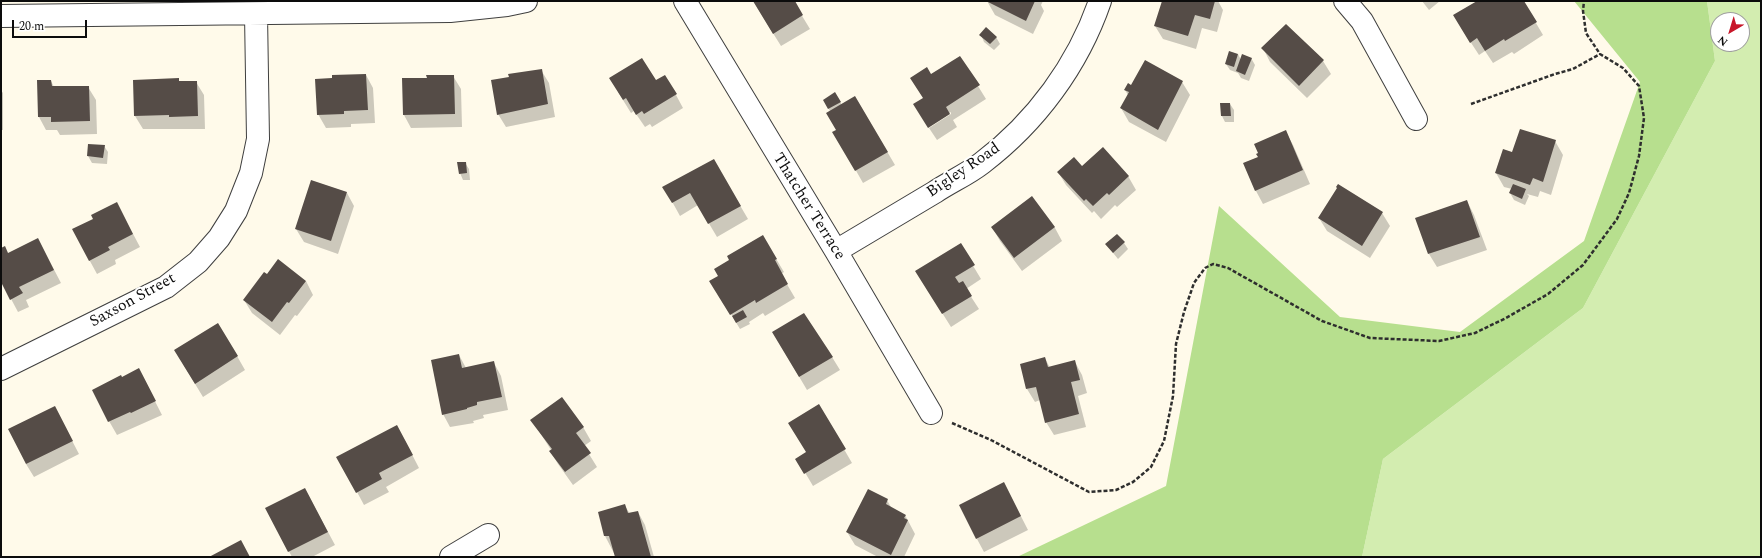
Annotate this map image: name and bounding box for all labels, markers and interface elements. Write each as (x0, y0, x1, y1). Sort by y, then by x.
scale bar (14, 12, 89, 38)
north arrow (1710, 12, 1750, 52)
text: 20 m (19, 17, 44, 36)
text: N (1714, 32, 1732, 51)
street label: Bigley Road (924, 139, 1004, 203)
street label: Thatcher Terrace (767, 150, 849, 264)
street label: Saxson Street (87, 270, 179, 332)

